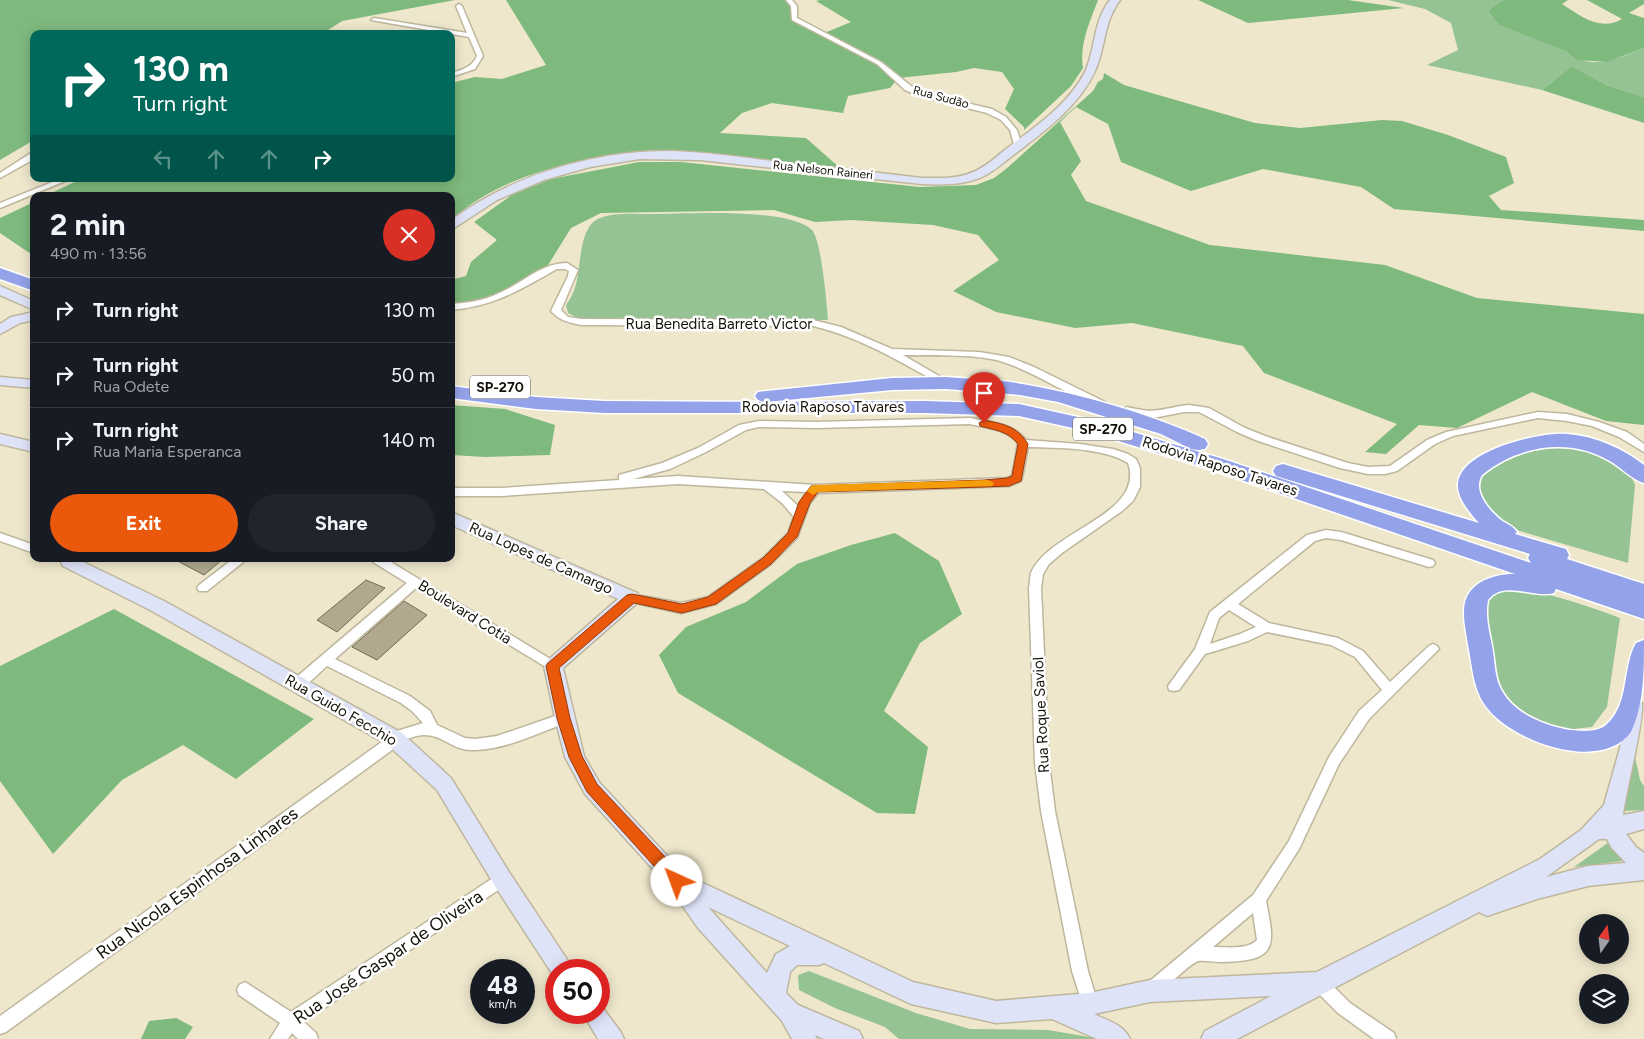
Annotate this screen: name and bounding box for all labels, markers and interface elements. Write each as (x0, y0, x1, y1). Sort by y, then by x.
text: 130 m (133, 48, 229, 90)
icon: right (50, 50, 115, 115)
street label: Rua Sudão (911, 83, 971, 111)
text: Turn right (133, 90, 228, 117)
icon: left (149, 145, 177, 173)
icon: ahead (202, 145, 230, 173)
icon: ahead (255, 145, 283, 173)
icon: right (308, 145, 336, 173)
street label: Rua Nelson Raineri (772, 158, 874, 182)
text: 2 min (50, 206, 126, 243)
button: close (383, 209, 435, 261)
text: 490 m · 13:56 (50, 244, 146, 263)
icon: right (50, 296, 78, 324)
text: Turn right (93, 299, 179, 322)
text: 130 m (384, 299, 435, 322)
street label: Rua Benedita Barreto Victor (626, 315, 812, 333)
text: Turn right (93, 354, 179, 377)
icon: right (50, 361, 78, 389)
text: 50 m (391, 364, 435, 387)
pin (963, 372, 1005, 423)
road number: SP-270 (470, 376, 530, 398)
text: Rua Odete (93, 377, 169, 396)
icon: arrive (970, 379, 998, 407)
street label: Rodovia Raposo Tavares (742, 398, 904, 416)
road number: SP-270 (1073, 418, 1133, 440)
text: Turn right (93, 419, 179, 442)
icon: right (50, 426, 78, 454)
text: 140 m (382, 429, 435, 452)
street label: Rodovia Raposo Tavares (1140, 432, 1300, 500)
text: Rua Maria Esperanca (93, 442, 241, 461)
button: Exit (50, 494, 238, 552)
button: Share (248, 494, 435, 552)
street label: Rua Lopes de Camargo (466, 518, 616, 598)
street label: Boulevard Cotia (415, 576, 515, 648)
street label: Rua Roque Saviol (1029, 657, 1053, 773)
street label: Rua Guido Fecchio (282, 671, 401, 750)
street label: Rua Nicola Espinhosa Linhares (92, 802, 302, 964)
position arrow (650, 854, 702, 906)
street label: Rua José Gaspar de Oliveira (289, 885, 487, 1029)
north arrow (1579, 914, 1629, 964)
map controls (1579, 914, 1629, 1024)
speed limit sign: 50 (545, 959, 610, 1024)
text: 48 (487, 970, 518, 1000)
button: layers (1579, 974, 1629, 1024)
text: km/h (489, 997, 516, 1011)

